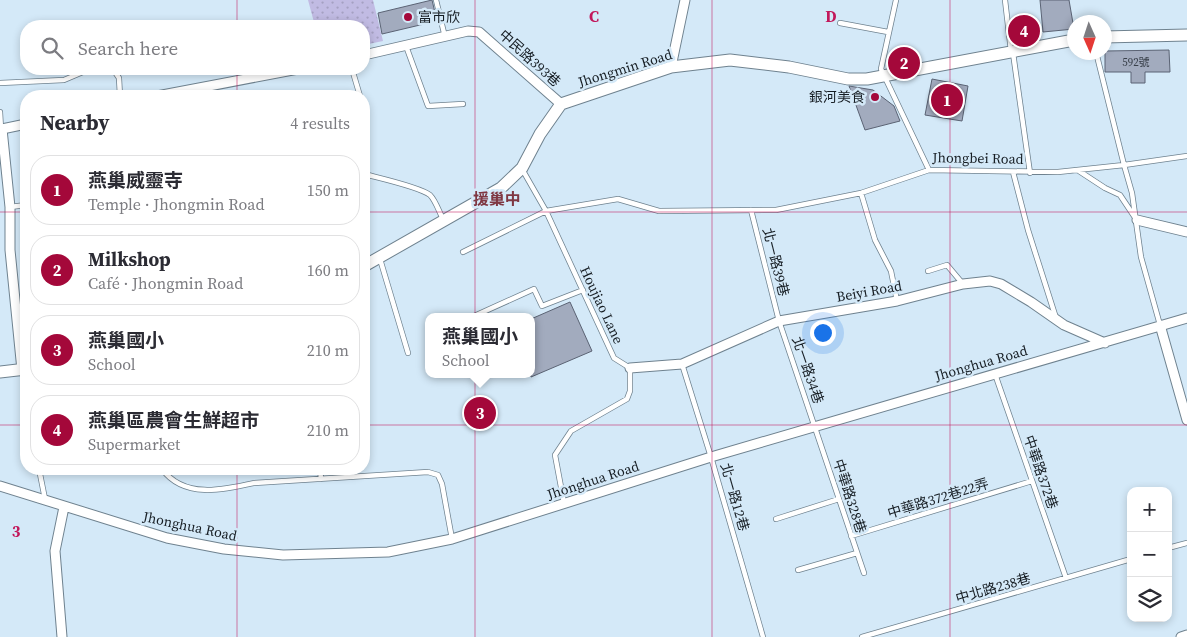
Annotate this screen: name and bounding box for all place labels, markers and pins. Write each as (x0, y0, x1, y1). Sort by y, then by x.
place label: 富市欣 (418, 7, 460, 27)
marker: 富市欣 (402, 11, 414, 23)
pin: 4 (1008, 12, 1040, 50)
pin: 2 (888, 44, 920, 82)
pin: 1 (931, 81, 963, 119)
place label: 銀河美食 (809, 87, 865, 107)
marker: 銀河美食 (869, 91, 881, 103)
pin: 3 (464, 394, 496, 432)

